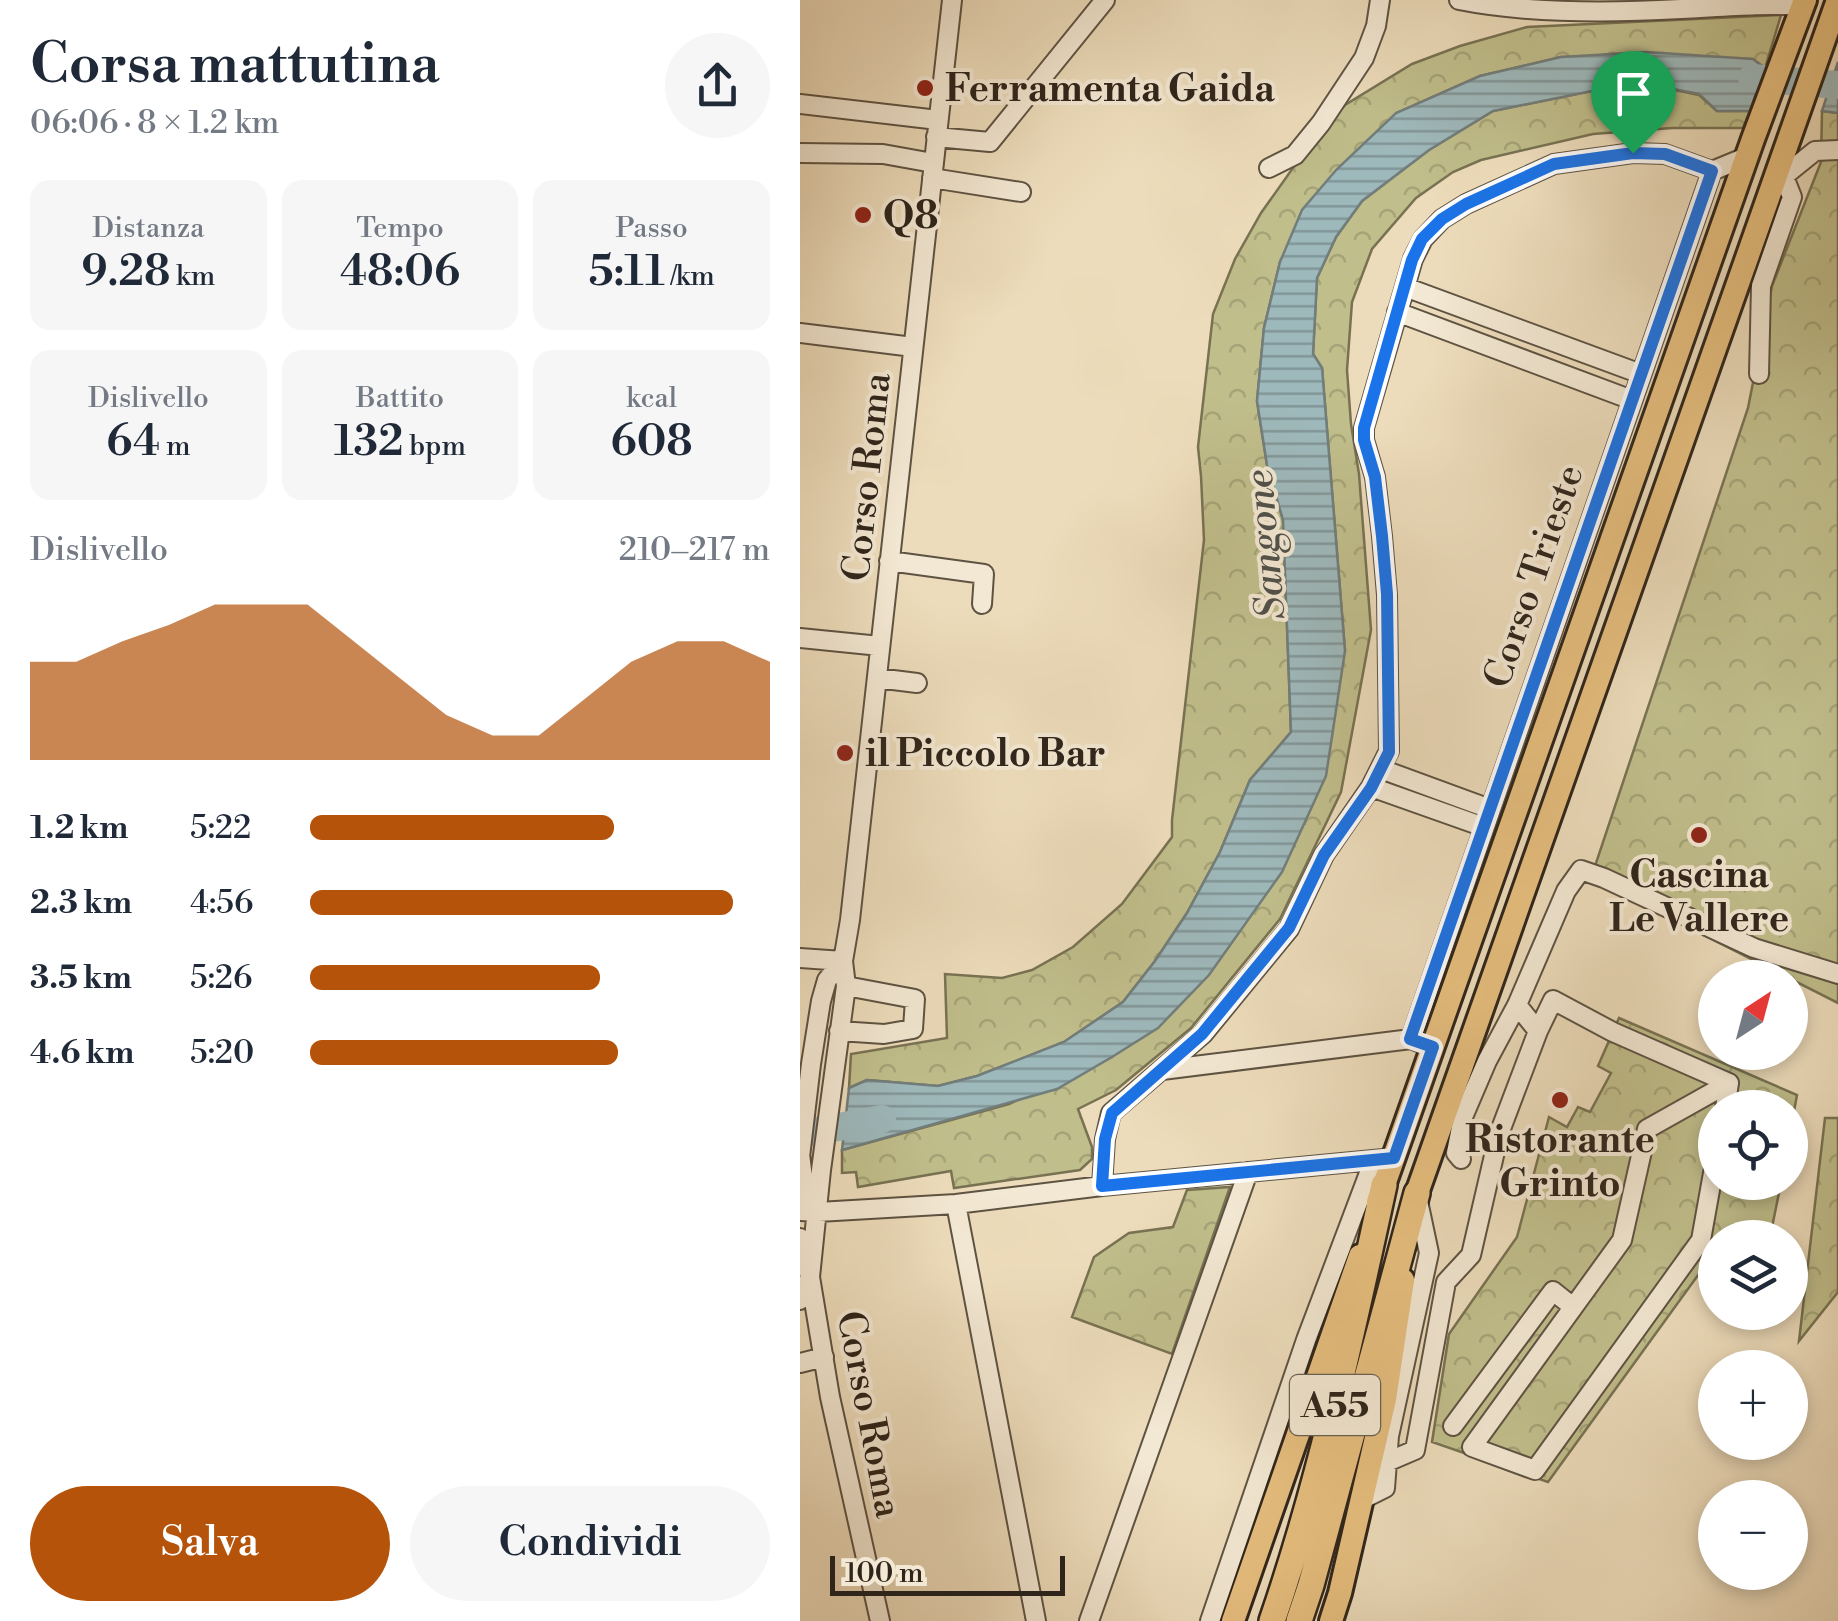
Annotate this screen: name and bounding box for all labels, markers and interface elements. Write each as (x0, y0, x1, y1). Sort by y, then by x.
text: Corsa mattutina (30, 31, 440, 100)
button: share (665, 33, 770, 138)
pin (1591, 51, 1676, 154)
place label: Ferramenta Gaida (945, 66, 1275, 113)
icon: arrive (1606, 66, 1661, 121)
marker: Ferramenta Gaida (914, 77, 936, 99)
text: 06:06 · 8 × 1.2 km (30, 103, 279, 143)
place label: Q8 (883, 193, 938, 240)
marker: Q8 (852, 204, 874, 226)
text: Distanza (92, 211, 204, 246)
text: Tempo (356, 211, 444, 246)
text: Passo (616, 211, 688, 246)
text: 9.28 (81, 246, 170, 299)
text: 48:06 (340, 246, 460, 299)
text: 5:11 (588, 246, 665, 299)
text: km (170, 259, 215, 294)
text: /km (665, 259, 715, 294)
street label: Corso Roma (833, 370, 902, 584)
text: Dislivello (88, 381, 209, 416)
text: Battito (356, 381, 444, 416)
text: kcal (626, 381, 677, 416)
text: 64 (106, 416, 160, 469)
text: 132 (334, 416, 404, 469)
text: 608 (611, 416, 693, 469)
text: m (160, 429, 191, 464)
text: bpm (404, 429, 466, 464)
street label: Corso Trieste (1474, 459, 1595, 694)
water label: Sangone (1235, 467, 1297, 622)
text: Dislivello (30, 530, 168, 570)
text: 210–217 m (619, 530, 770, 570)
place label: il Piccolo Bar (865, 731, 1106, 778)
marker: il Piccolo Bar (834, 742, 856, 764)
text: 1.2 km (30, 808, 128, 848)
text: 5:22 (190, 808, 251, 848)
marker: Cascina Le Vallere (1688, 824, 1710, 846)
place label: Cascina Le Vallere (1609, 852, 1789, 943)
text: 2.3 km (30, 883, 132, 923)
text: 4:56 (190, 883, 253, 923)
text: 3.5 km (30, 958, 132, 998)
text: 5:26 (190, 958, 253, 998)
north arrow (1698, 960, 1808, 1070)
map controls (1698, 960, 1808, 1590)
text: 4.6 km (30, 1033, 134, 1073)
text: 5:20 (190, 1033, 254, 1073)
marker: Ristorante Grinto (1549, 1089, 1571, 1111)
button: locate (1698, 1090, 1808, 1200)
place label: Ristorante Grinto (1465, 1117, 1655, 1208)
button: layers (1698, 1220, 1808, 1330)
street label: Corso Roma (825, 1307, 912, 1522)
button: + (1698, 1350, 1808, 1460)
road number: A55 (1290, 1375, 1380, 1435)
button: − (1698, 1480, 1808, 1590)
button: Salva (30, 1486, 390, 1601)
button: Condividi (410, 1486, 770, 1601)
scale bar (830, 1551, 1065, 1596)
text: 100 m (845, 1556, 924, 1591)

